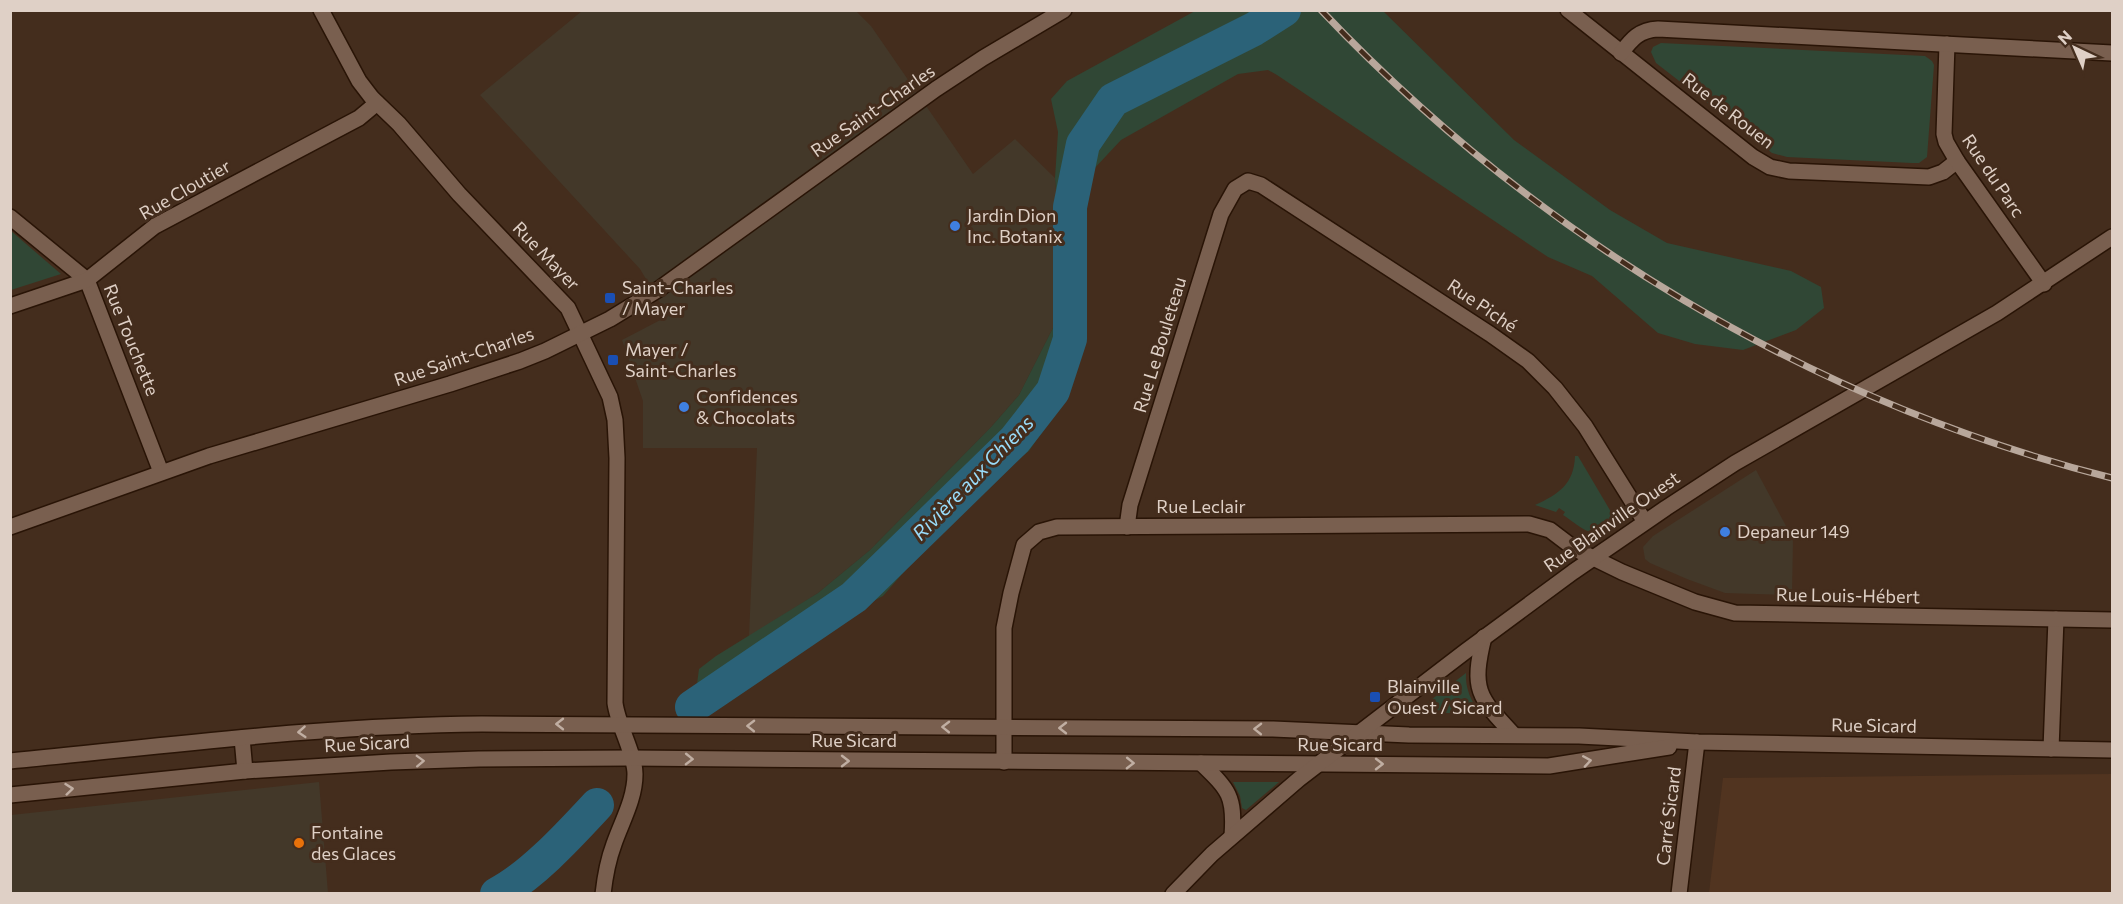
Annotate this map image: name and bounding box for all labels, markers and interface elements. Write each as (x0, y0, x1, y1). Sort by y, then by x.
north arrow (2045, 18, 2105, 78)
text: N (2053, 26, 2075, 48)
street label: Rue Saint-Charles (806, 59, 939, 161)
street label: Rue de Rouen (1678, 68, 1779, 153)
street label: Rue du Parc (1958, 130, 2030, 221)
street label: Rue Cloutier (135, 154, 234, 224)
place label: Jardin Dion Inc. Botanix (967, 204, 1063, 247)
street label: Rue Mayer (509, 216, 585, 294)
marker: Jardin Dion Inc. Botanix (948, 219, 962, 233)
street label: Rue Le Bouleteau (1128, 274, 1190, 415)
street label: Rue Piché (1443, 274, 1522, 337)
place label: Saint-Charles / Mayer (622, 276, 733, 319)
street label: Rue Touchette (100, 281, 164, 399)
marker: Saint-Charles / Mayer (603, 291, 617, 305)
street label: Rue Saint-Charles (391, 322, 536, 390)
place label: Mayer / Saint-Charles (625, 338, 736, 381)
marker: Mayer / Saint-Charles (606, 353, 620, 367)
place label: Confidences & Chocolats (696, 385, 798, 428)
marker: Confidences & Chocolats (677, 400, 691, 414)
water label: Rivière aux Chiens (907, 410, 1038, 545)
street label: Rue Blainville Ouest (1539, 466, 1684, 576)
street label: Rue Leclair (1156, 495, 1246, 517)
place label: Depaneur 149 (1737, 520, 1850, 542)
marker: Depaneur 149 (1718, 525, 1732, 539)
street label: Rue Louis-Hébert (1776, 583, 1920, 607)
place label: Blainville Ouest / Sicard (1387, 675, 1502, 718)
marker: Blainville Ouest / Sicard (1368, 690, 1382, 704)
street label: Rue Sicard (1831, 713, 1917, 737)
one-way arrow (556, 718, 565, 730)
one-way arrow (746, 720, 755, 732)
one-way arrow (941, 721, 950, 734)
one-way arrow (1058, 722, 1067, 734)
one-way arrow (1253, 723, 1262, 735)
one-way arrow (298, 726, 307, 739)
street label: Rue Sicard (811, 729, 897, 751)
street label: Rue Sicard (324, 730, 410, 756)
street label: Rue Sicard (1297, 733, 1383, 755)
one-way arrow (685, 753, 694, 765)
one-way arrow (415, 754, 424, 767)
one-way arrow (841, 755, 850, 767)
one-way arrow (1583, 755, 1592, 767)
one-way arrow (1126, 757, 1135, 769)
one-way arrow (1375, 758, 1384, 771)
street label: Carré Sicard (1651, 765, 1685, 867)
one-way arrow (64, 783, 73, 796)
place label: Fontaine des Glaces (311, 821, 396, 864)
marker: Fontaine des Glaces (292, 836, 306, 850)

